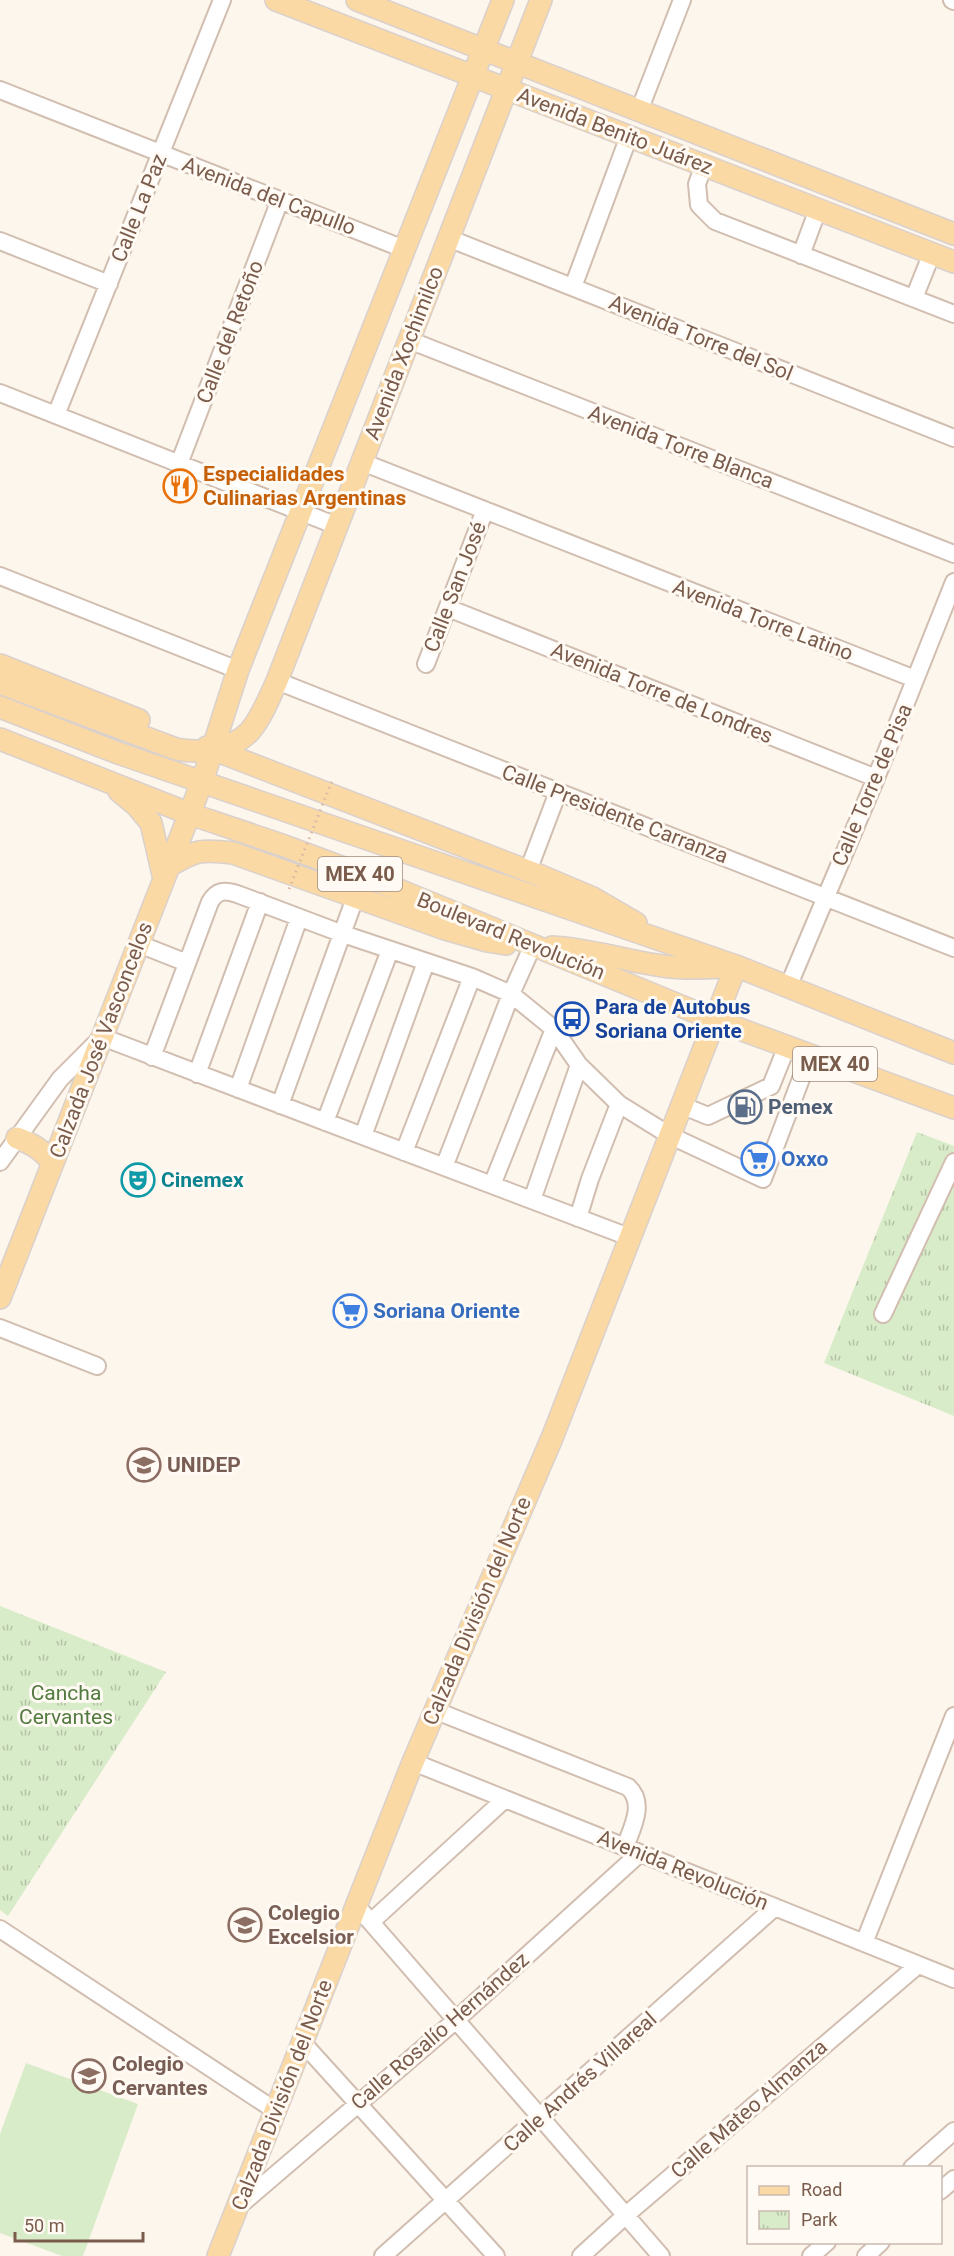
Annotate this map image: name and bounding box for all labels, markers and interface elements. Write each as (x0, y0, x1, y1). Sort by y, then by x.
street label: Avenida Benito Juárez (514, 83, 716, 179)
street label: Calle La Paz (106, 150, 172, 266)
street label: Avenida del Capullo (179, 152, 359, 240)
street label: Calle del Retoño (192, 257, 268, 407)
street label: Avenida Xochimilco (360, 263, 448, 443)
street label: Avenida Torre del Sol (606, 290, 796, 386)
street label: Avenida Torre Blanca (585, 401, 777, 493)
place label: Especialidades Culinarias Argentinas (203, 462, 407, 510)
restaurant icon: Especialidades Culinarias Argentinas (162, 468, 198, 504)
street label: Calle San José (419, 518, 491, 656)
street label: Avenida Torre Latino (669, 575, 857, 665)
street label: Avenida Torre de Londres (548, 638, 776, 748)
street label: Calle Torre de Pisa (827, 700, 917, 870)
street label: Calle Presidente Carranza (498, 760, 732, 868)
road number: MEX 40 (318, 857, 402, 891)
street label: Boulevard Revolución (414, 887, 608, 985)
street label: Calzada José Vasconcelos (45, 919, 157, 1161)
place label: Para de Autobus Soriana Oriente (595, 995, 751, 1043)
bus stop icon: Para de Autobus Soriana Oriente (554, 1001, 590, 1037)
road number: MEX 40 (793, 1047, 877, 1081)
fuel station icon: Pemex (727, 1089, 763, 1125)
place label: Pemex (768, 1095, 833, 1119)
supermarket icon: Oxxo (740, 1141, 776, 1177)
place label: Oxxo (781, 1147, 829, 1171)
theatre icon: Cinemex (120, 1162, 156, 1198)
place label: Cinemex (161, 1168, 244, 1192)
supermarket icon: Soriana Oriente (332, 1293, 368, 1329)
place label: Soriana Oriente (373, 1299, 520, 1323)
school or university icon: UNIDEP (126, 1447, 162, 1483)
place label: UNIDEP (167, 1453, 241, 1477)
street label: Calzada División del Norte (418, 1493, 536, 1729)
park label: Cancha Cervantes (19, 1681, 113, 1729)
street label: Avenida Revolución (594, 1825, 772, 1915)
place label: Colegio Excelsior (268, 1901, 354, 1949)
school or university icon: Colegio Excelsior (227, 1907, 263, 1943)
street label: Calle Rosalío Hernández (346, 1947, 534, 2115)
street label: Calzada División del Norte (227, 1976, 337, 2214)
street label: Calle Andrés Villareal (499, 2007, 661, 2157)
street label: Calle Mateo Almanza (666, 2035, 832, 2183)
place label: Colegio Cervantes (112, 2052, 208, 2100)
school or university icon: Colegio Cervantes (71, 2058, 107, 2094)
legend (747, 2166, 942, 2244)
text: Road (801, 2179, 842, 2200)
scale bar (15, 2205, 142, 2243)
text: Park (801, 2209, 838, 2230)
text: 50 m (24, 2215, 64, 2236)

